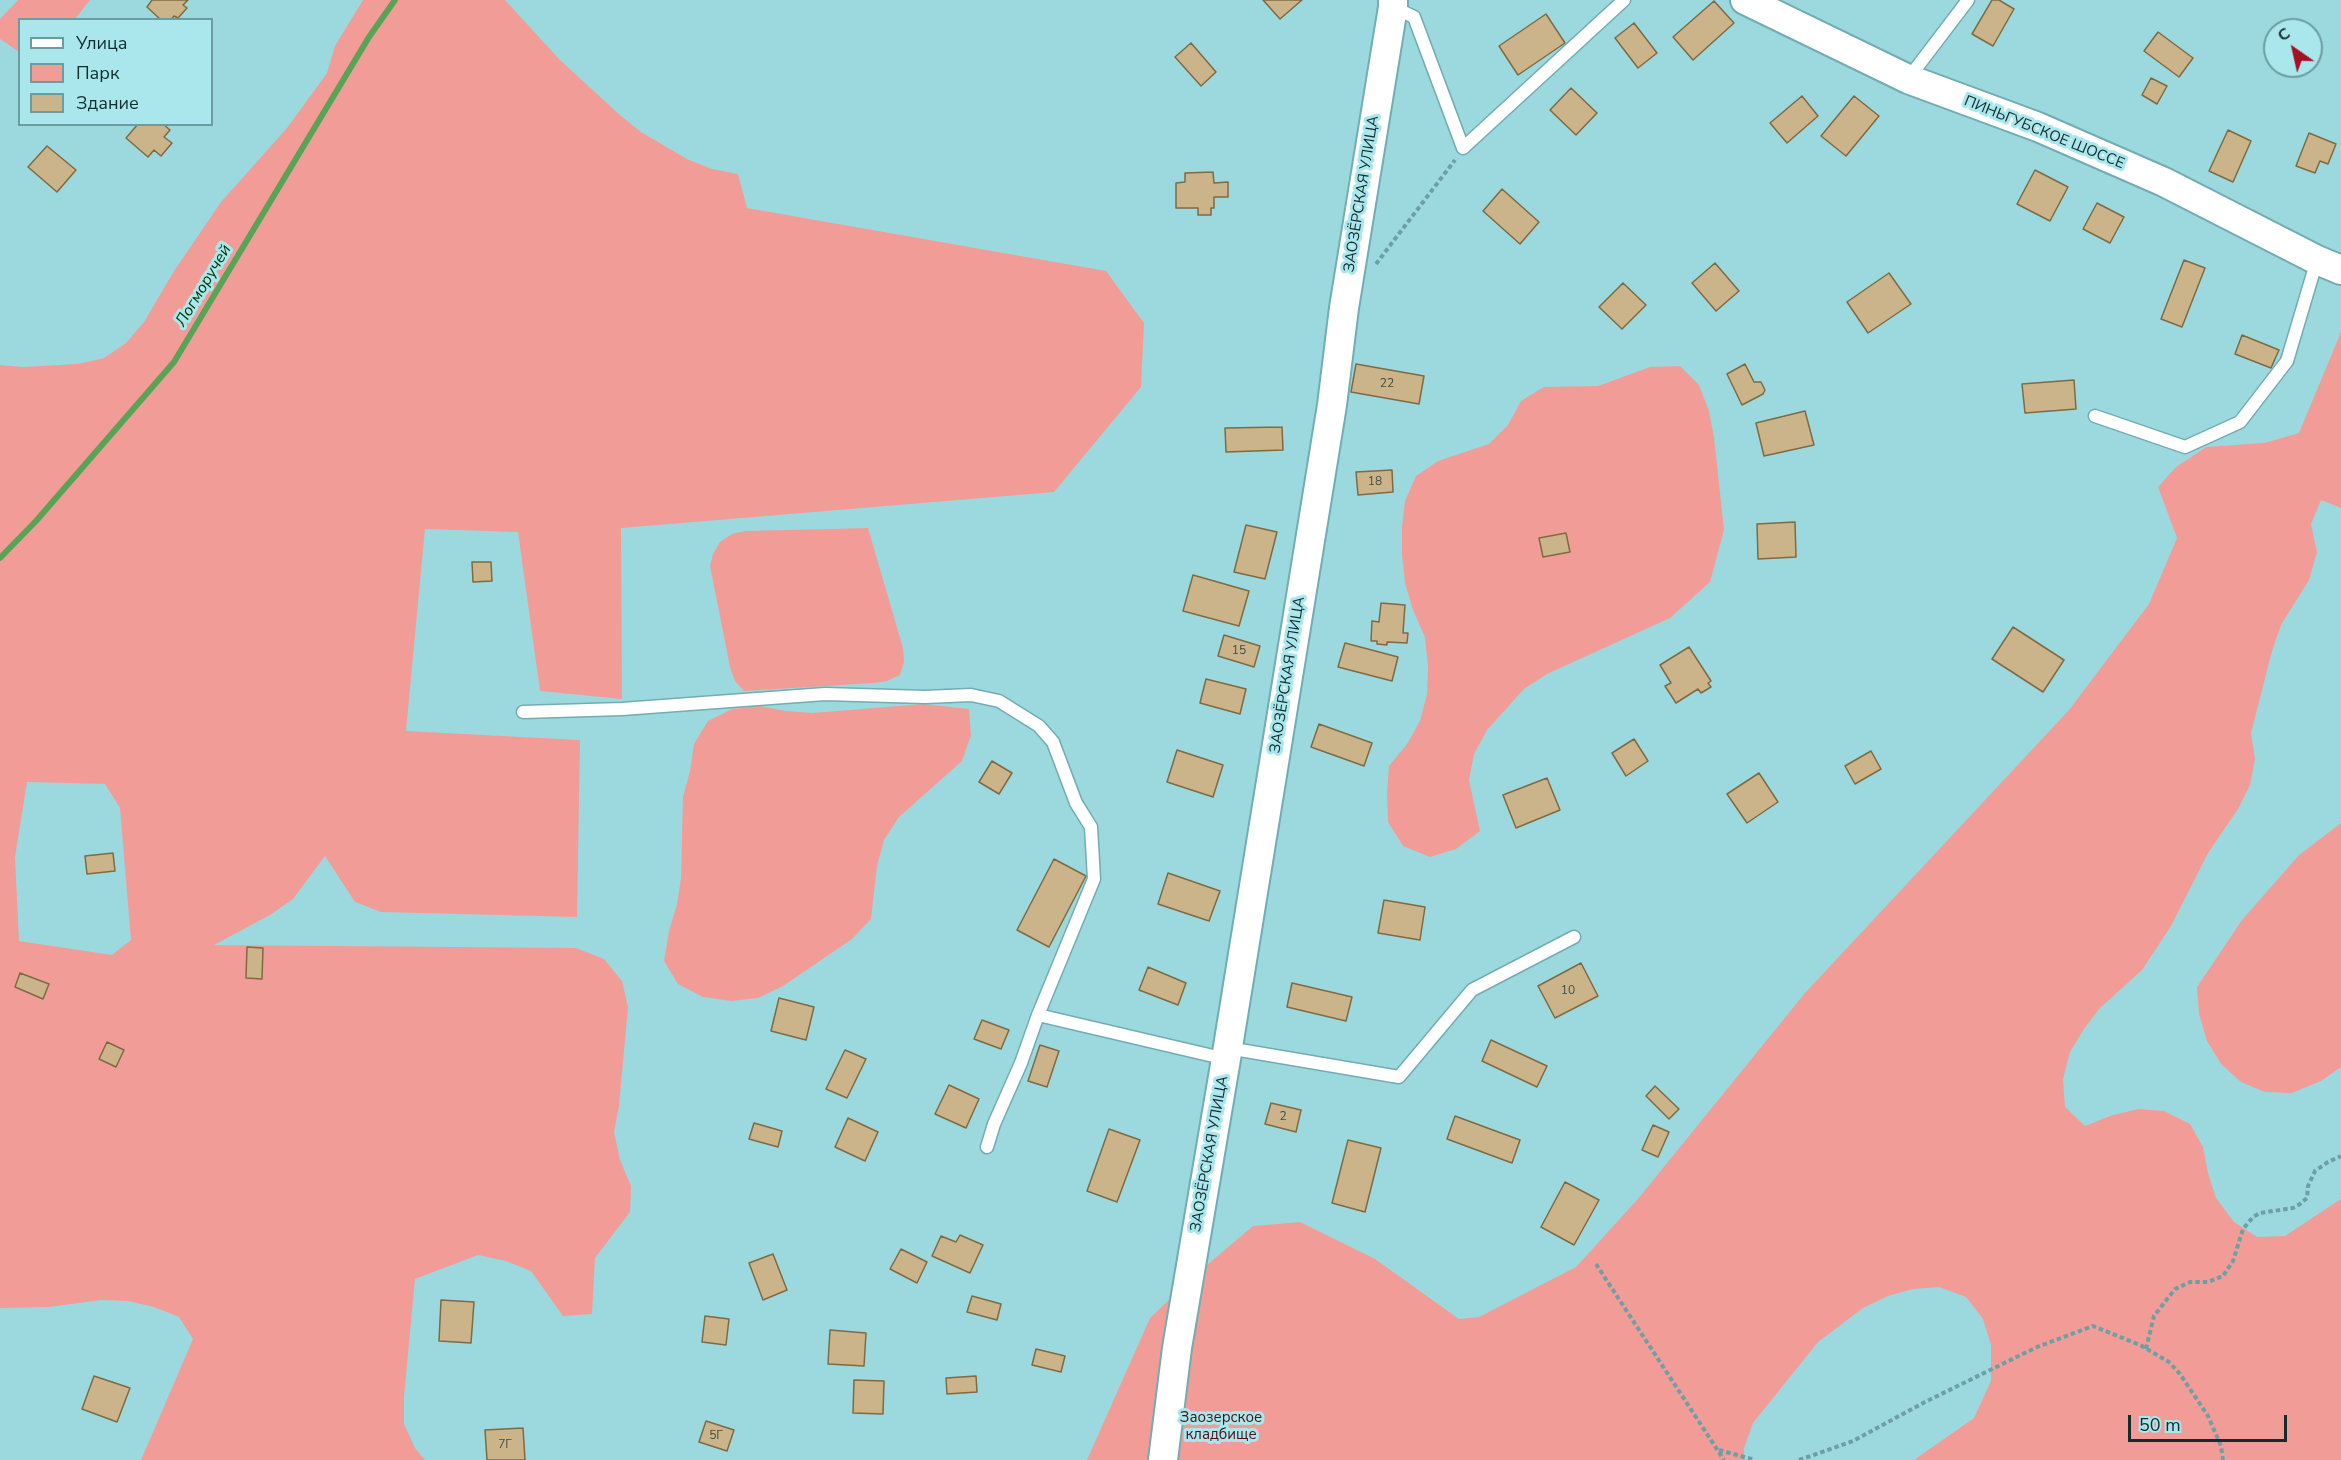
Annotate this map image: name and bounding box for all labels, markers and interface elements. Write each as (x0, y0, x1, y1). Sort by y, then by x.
legend (18, 18, 213, 126)
north arrow (2263, 18, 2323, 78)
text: С (2273, 23, 2295, 47)
text: Улица (76, 31, 127, 55)
text: Парк (76, 61, 119, 85)
text: Здание (76, 91, 139, 115)
street label: ПИНЬГУБСКОЕ ШОССЕ (1961, 93, 2127, 173)
street label: ЗАОЗЁРСКАЯ УЛИЦА (1341, 114, 1383, 274)
water label: Логморучей (172, 242, 236, 330)
house number: 22 (1380, 377, 1394, 391)
house number: 18 (1368, 475, 1382, 489)
street label: ЗАОЗЁРСКАЯ УЛИЦА (1267, 595, 1309, 755)
house number: 15 (1232, 644, 1246, 658)
house number: 10 (1561, 984, 1575, 998)
street label: ЗАОЗЁРСКАЯ УЛИЦА (1187, 1075, 1233, 1233)
house number: 2 (1279, 1110, 1287, 1124)
scale bar (2131, 1403, 2290, 1441)
park label: Заозерское кладбище (1180, 1409, 1262, 1444)
text: 50 m (2139, 1413, 2181, 1437)
house number: 5Г (709, 1429, 723, 1443)
house number: 7Г (498, 1438, 512, 1452)

